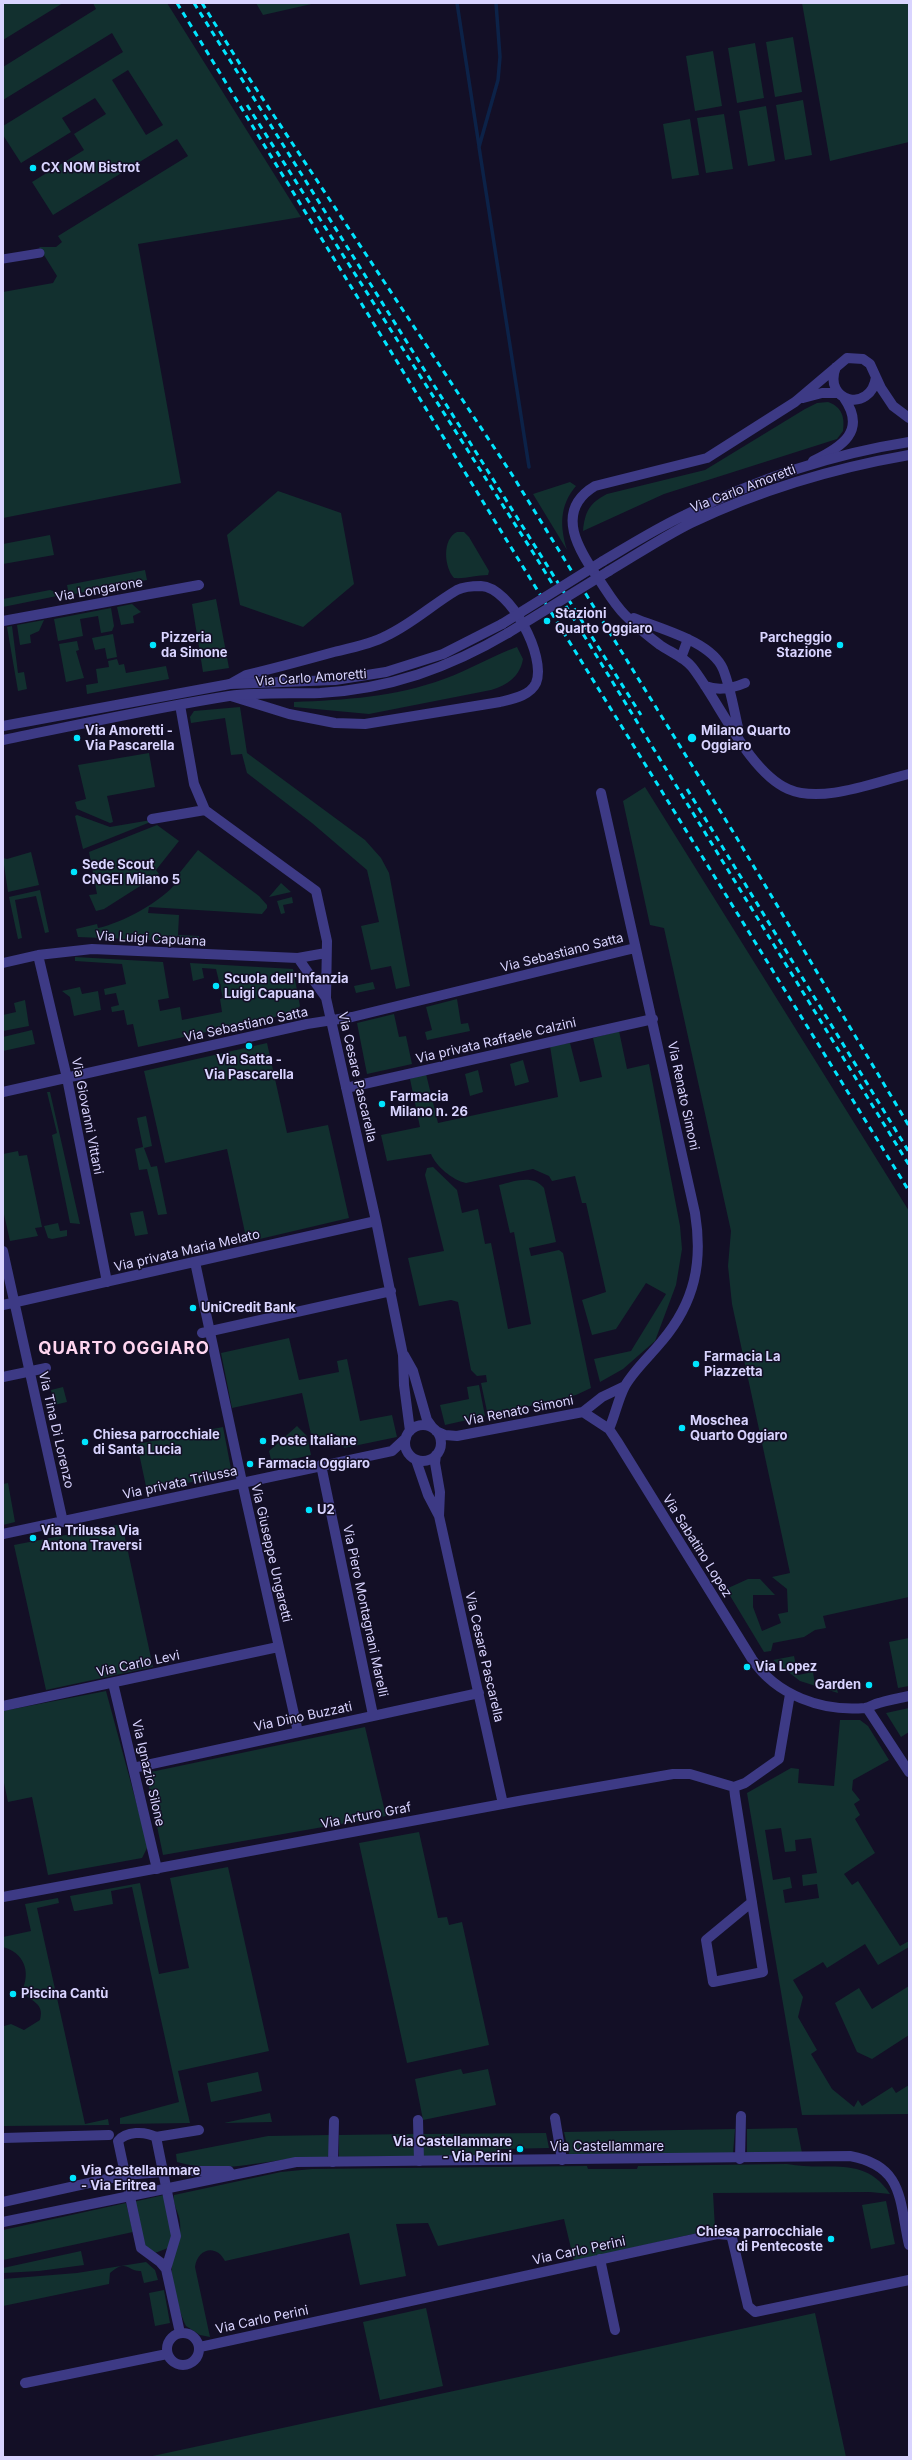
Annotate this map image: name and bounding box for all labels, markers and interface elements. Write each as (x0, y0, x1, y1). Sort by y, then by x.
place label: CX NOM Bistrot (41, 160, 140, 176)
marker: CX NOM Bistrot (28, 163, 38, 173)
street label: Via Carlo Amoretti (688, 462, 798, 516)
street label: Via Longarone (54, 575, 144, 605)
place label: Stazioni Quarto Oggiaro (555, 606, 652, 637)
marker: Stazioni Quarto Oggiaro (542, 616, 552, 626)
place label: Pizzeria da Simone (161, 630, 228, 661)
place label: Parcheggio Stazione (760, 630, 832, 661)
marker: Pizzeria da Simone (148, 640, 158, 650)
marker: Parcheggio Stazione (835, 640, 845, 650)
street label: Via Carlo Amoretti (255, 666, 367, 690)
place label: Via Amoretti - Via Pascarella (85, 723, 175, 754)
place label: Milano Quarto Oggiaro (701, 723, 791, 754)
marker: Milano Quarto Oggiaro (686, 732, 698, 744)
marker: Via Amoretti - Via Pascarella (72, 733, 82, 743)
place label: Sede Scout CNGEI Milano 5 (82, 857, 180, 888)
marker: Sede Scout CNGEI Milano 5 (69, 867, 79, 877)
street label: Via Luigi Capuana (95, 928, 207, 950)
street label: Via Sebastiano Satta (499, 930, 625, 976)
place label: Scuola dell'Infanzia Luigi Capuana (224, 971, 349, 1002)
marker: Scuola dell'Infanzia Luigi Capuana (211, 981, 221, 991)
street label: Via Sebastiano Satta (183, 1004, 309, 1046)
street label: Via Cesare Pascarella (334, 1010, 380, 1144)
street label: Via privata Raffaele Calzini (414, 1015, 578, 1067)
street label: Via Renato Simoni (664, 1040, 702, 1152)
marker: Via Satta - Via Pascarella (244, 1041, 254, 1051)
place label: Via Satta - Via Pascarella (204, 1052, 294, 1083)
street label: Via Giovanni Vittani (68, 1056, 106, 1176)
place label: Farmacia Milano n. 26 (390, 1089, 468, 1120)
marker: Farmacia Milano n. 26 (377, 1099, 387, 1109)
street label: Via privata Maria Melato (113, 1227, 261, 1275)
place label: UniCredit Bank (201, 1300, 296, 1316)
marker: UniCredit Bank (188, 1303, 198, 1313)
district label: QUARTO OGGIARO (38, 1339, 210, 1359)
place label: Farmacia La Piazzetta (704, 1349, 780, 1380)
marker: Farmacia La Piazzetta (691, 1359, 701, 1369)
street label: Via Tina Di Lorenzo (35, 1370, 77, 1490)
street label: Via Renato Simoni (463, 1393, 575, 1429)
place label: Moschea Quarto Oggiaro (690, 1413, 787, 1444)
marker: Moschea Quarto Oggiaro (677, 1423, 687, 1433)
place label: Chiesa parrocchiale di Santa Lucia (93, 1427, 220, 1458)
place label: Poste Italiane (271, 1433, 357, 1449)
marker: Poste Italiane (258, 1436, 268, 1446)
marker: Chiesa parrocchiale di Santa Lucia (80, 1437, 90, 1447)
place label: Farmacia Oggiaro (258, 1456, 370, 1472)
marker: Farmacia Oggiaro (245, 1459, 255, 1469)
street label: Via privata Trilussa (121, 1463, 239, 1503)
street label: Via Giuseppe Ungaretti (247, 1482, 295, 1624)
street label: Via Sabatino Lopez (659, 1492, 735, 1600)
place label: U2 (317, 1502, 335, 1518)
marker: U2 (304, 1505, 314, 1515)
place label: Via Trilussa Via Antona Traversi (41, 1523, 142, 1554)
street label: Via Piero Montagnani Marelli (339, 1524, 391, 1698)
marker: Via Trilussa Via Antona Traversi (28, 1533, 38, 1543)
street label: Via Cesare Pascarella (461, 1590, 507, 1724)
street label: Via Carlo Levi (95, 1648, 181, 1680)
place label: Via Lopez (755, 1659, 817, 1675)
marker: Via Lopez (742, 1662, 752, 1672)
place label: Garden (815, 1677, 861, 1693)
marker: Garden (864, 1680, 874, 1690)
street label: Via Dino Buzzati (252, 1699, 354, 1735)
street label: Via Ignazio Silone (128, 1718, 168, 1828)
street label: Via Arturo Graf (319, 1800, 413, 1832)
place label: Piscina Cantù (21, 1986, 108, 2002)
marker: Piscina Cantù (8, 1989, 18, 1999)
place label: Via Castellammare - Via Perini (393, 2134, 512, 2165)
street label: Via Castellammare (550, 2139, 664, 2155)
marker: Via Castellammare - Via Perini (515, 2144, 525, 2154)
place label: Via Castellammare - Via Eritrea (81, 2163, 200, 2194)
marker: Via Castellammare - Via Eritrea (68, 2173, 78, 2183)
place label: Chiesa parrocchiale di Pentecoste (696, 2224, 823, 2255)
street label: Via Carlo Perini (531, 2234, 627, 2268)
marker: Chiesa parrocchiale di Pentecoste (826, 2234, 836, 2244)
street label: Via Carlo Perini (214, 2303, 310, 2337)

